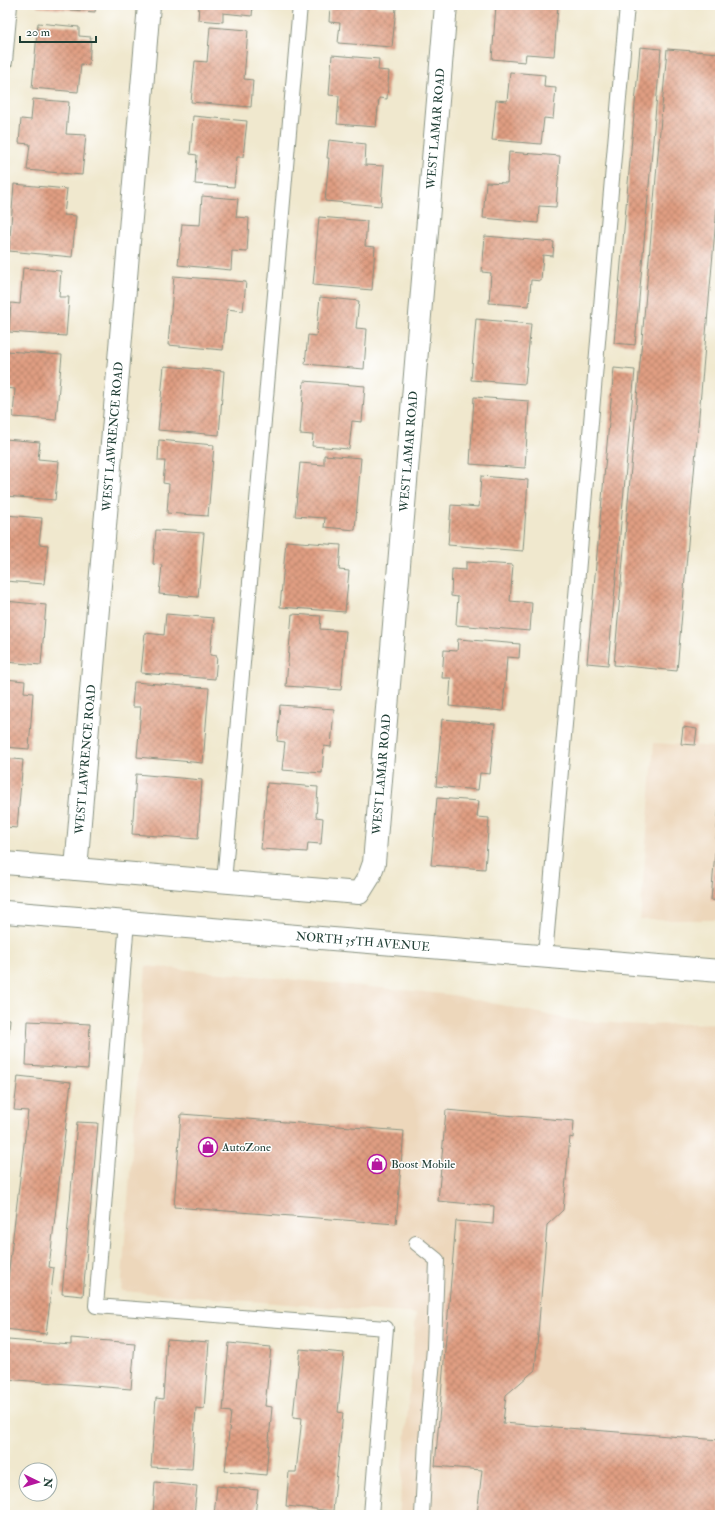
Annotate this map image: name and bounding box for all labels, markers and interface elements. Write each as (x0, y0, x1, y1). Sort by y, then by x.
scale bar (20, 18, 96, 44)
text: 20 m (26, 25, 51, 40)
street label: WEST LAMAR ROAD (423, 67, 449, 191)
street label: WEST LAWRENCE ROAD (99, 361, 127, 513)
street label: WEST LAMAR ROAD (396, 390, 422, 514)
street label: WEST LAWRENCE ROAD (72, 684, 100, 836)
street label: WEST LAMAR ROAD (369, 713, 395, 836)
street label: NORTH 35TH AVENUE (295, 929, 431, 955)
shop icon: AutoZone (197, 1136, 219, 1158)
place label: AutoZone (221, 1140, 271, 1155)
shop icon: Boost Mobile (366, 1153, 388, 1175)
place label: Boost Mobile (391, 1157, 455, 1172)
north arrow (18, 1462, 58, 1502)
text: N (40, 1476, 54, 1489)

